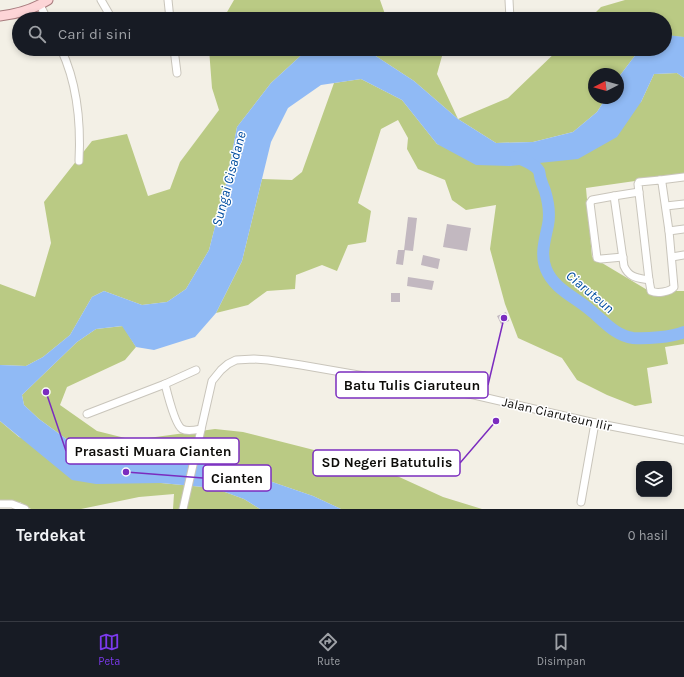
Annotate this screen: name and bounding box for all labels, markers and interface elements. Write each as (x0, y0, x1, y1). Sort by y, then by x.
search box (12, 12, 672, 56)
icon: search (26, 23, 48, 45)
text: Cari di sini (58, 25, 132, 43)
north arrow (588, 68, 624, 104)
water label: Sungai Cisadane (208, 129, 250, 228)
water label: Ciaruteun (563, 267, 617, 317)
callout: Batu Tulis Ciaruteun (336, 372, 488, 398)
text: Batu Tulis Ciaruteun (344, 377, 480, 394)
street label: Jalan Ciaruteun Ilir (501, 394, 614, 434)
callout: Prasasti Muara Cianten (66, 438, 239, 464)
text: Prasasti Muara Cianten (75, 443, 231, 460)
callout: SD Negeri Batutulis (313, 450, 460, 476)
text: SD Negeri Batutulis (322, 454, 452, 471)
map controls (636, 461, 672, 497)
button: layers (636, 461, 672, 497)
callout: Cianten (203, 465, 271, 491)
text: Cianten (211, 470, 263, 487)
text: Terdekat (16, 525, 85, 545)
text: 0 hasil (628, 528, 668, 543)
tab: Peta (98, 631, 120, 668)
tab: Rute (317, 631, 340, 668)
tab: Disimpan (537, 631, 586, 668)

